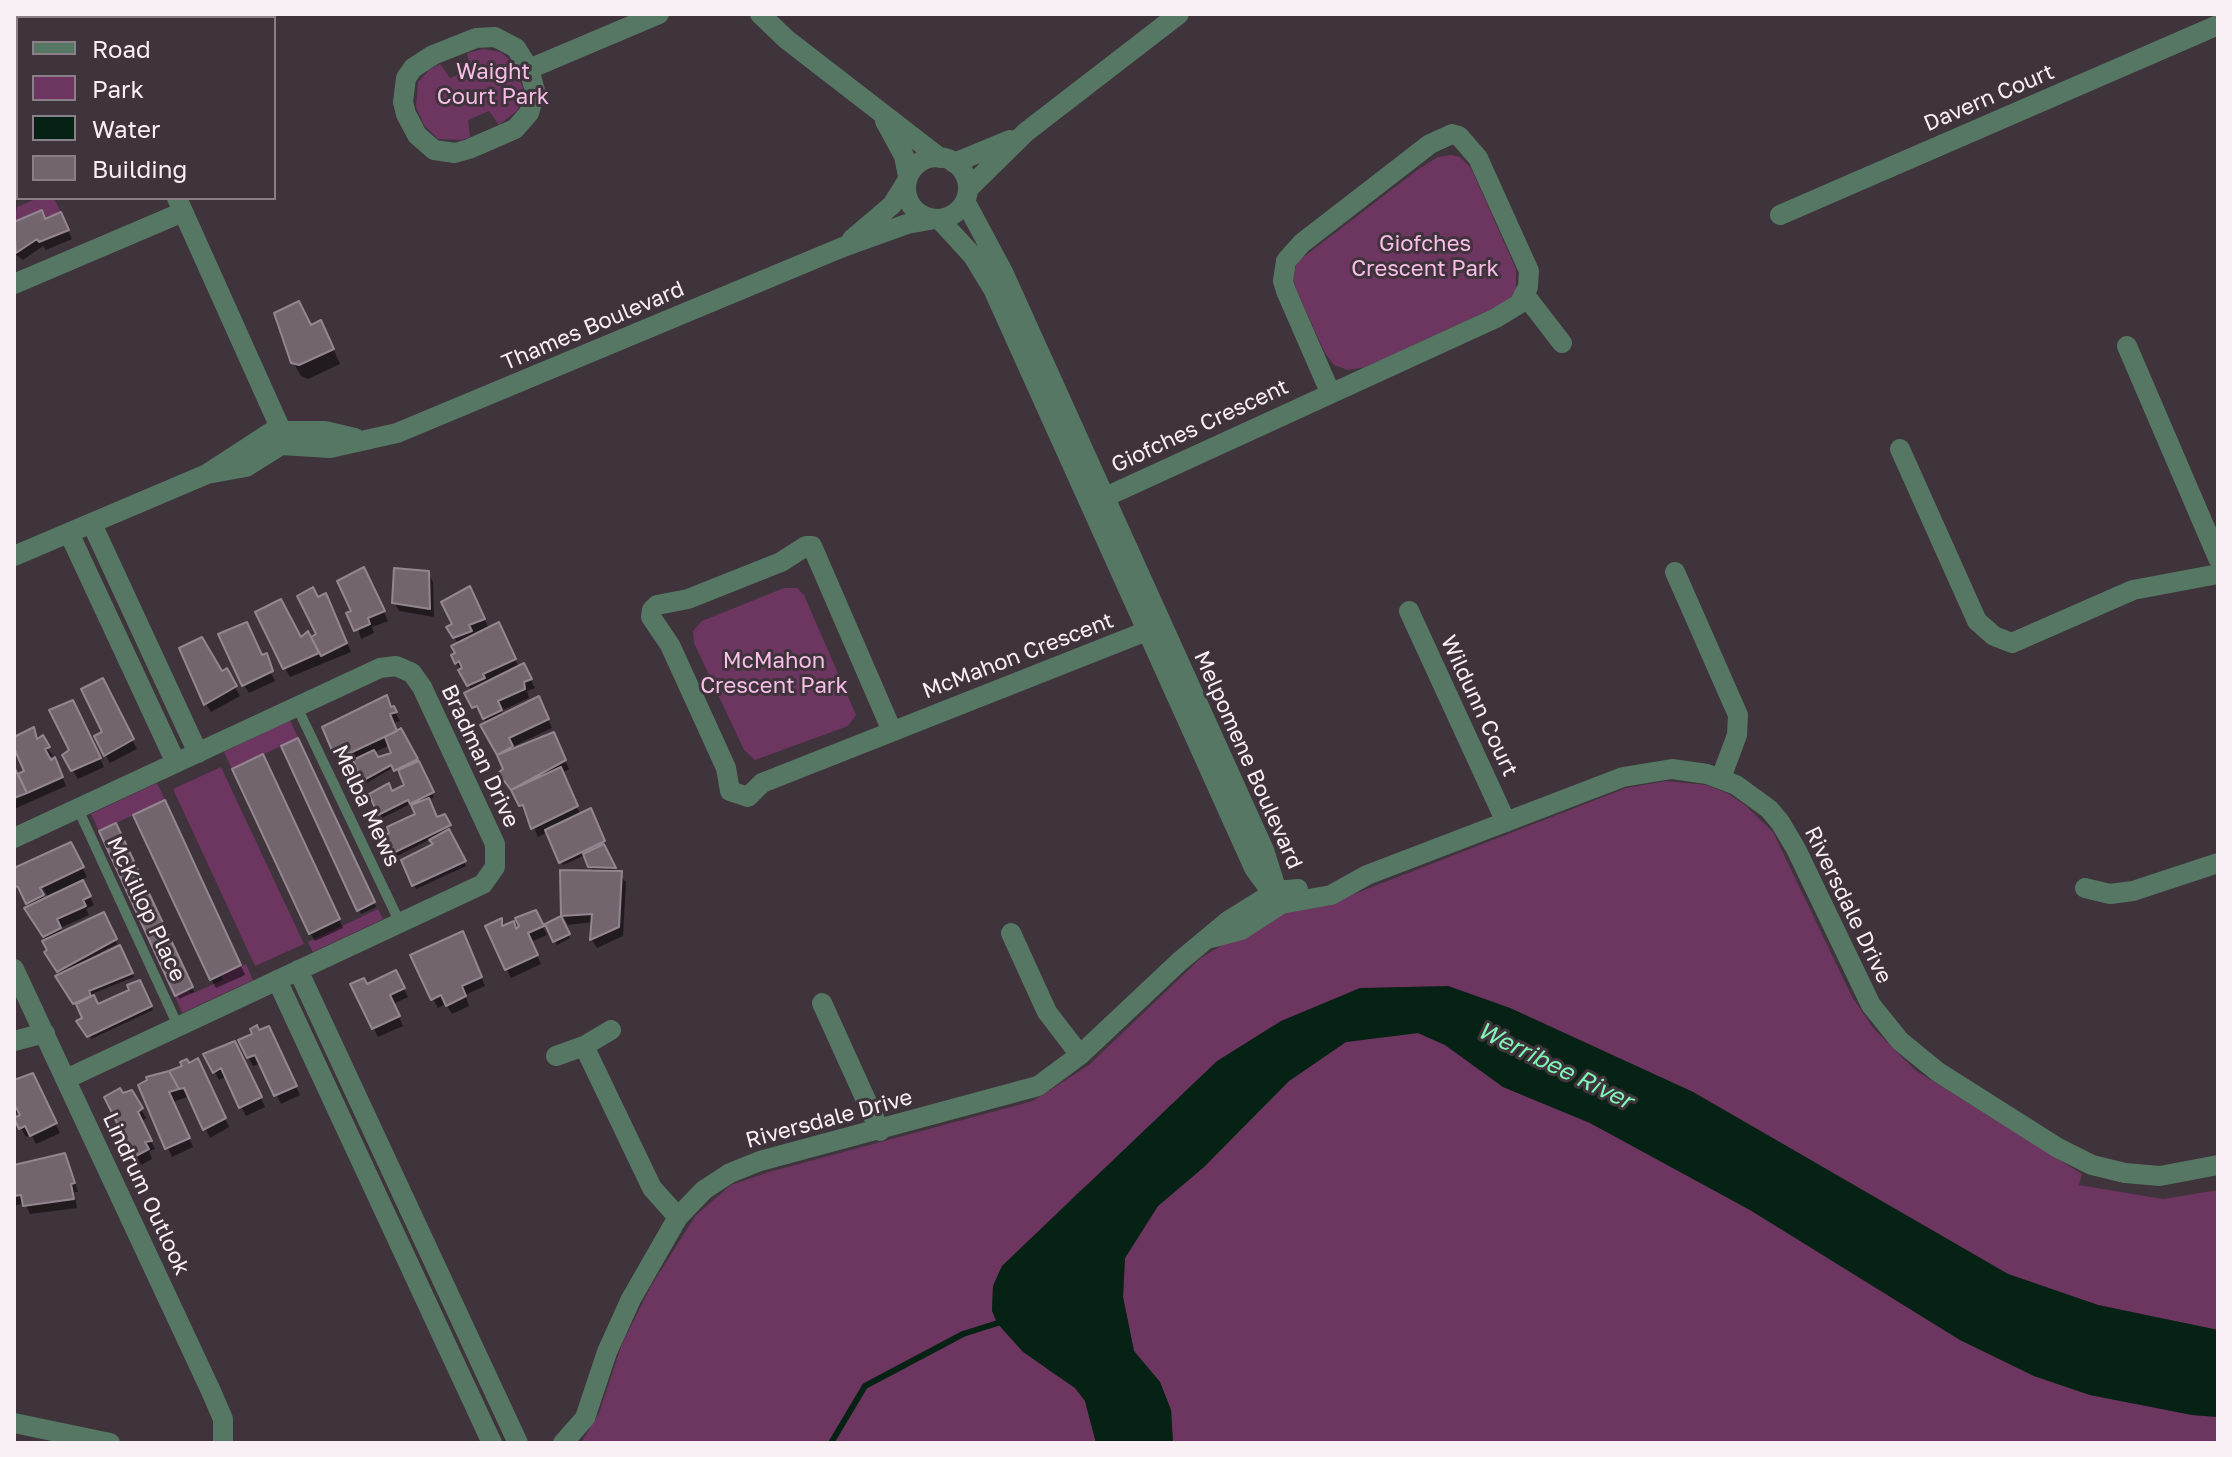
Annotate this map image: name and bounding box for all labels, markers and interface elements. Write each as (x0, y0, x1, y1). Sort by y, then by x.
legend (16, 16, 276, 200)
text: Road (92, 34, 151, 63)
park label: Waight Court Park (437, 59, 549, 110)
street label: Davern Court (1920, 59, 2058, 137)
text: Park (92, 74, 144, 103)
text: Water (92, 114, 160, 143)
text: Building (92, 154, 187, 183)
park label: Giofches Crescent Park (1351, 231, 1499, 282)
street label: Thames Boulevard (498, 276, 688, 376)
street label: Giofches Crescent (1107, 373, 1293, 479)
street label: McMahon Crescent (919, 607, 1117, 705)
street label: Wildunn Court (1435, 631, 1523, 781)
street label: Melpomene Boulevard (1188, 647, 1308, 873)
park label: McMahon Crescent Park (700, 648, 848, 700)
street label: Bradman Drive (435, 680, 525, 832)
street label: Melba Mews (326, 741, 406, 871)
street label: Riversdale Drive (1799, 822, 1897, 988)
street label: McKillop Place (101, 832, 191, 986)
water label: Werribee River (1473, 1016, 1637, 1116)
street label: Riversdale Drive (743, 1084, 915, 1154)
street label: Lindrum Outlook (97, 1108, 195, 1280)

